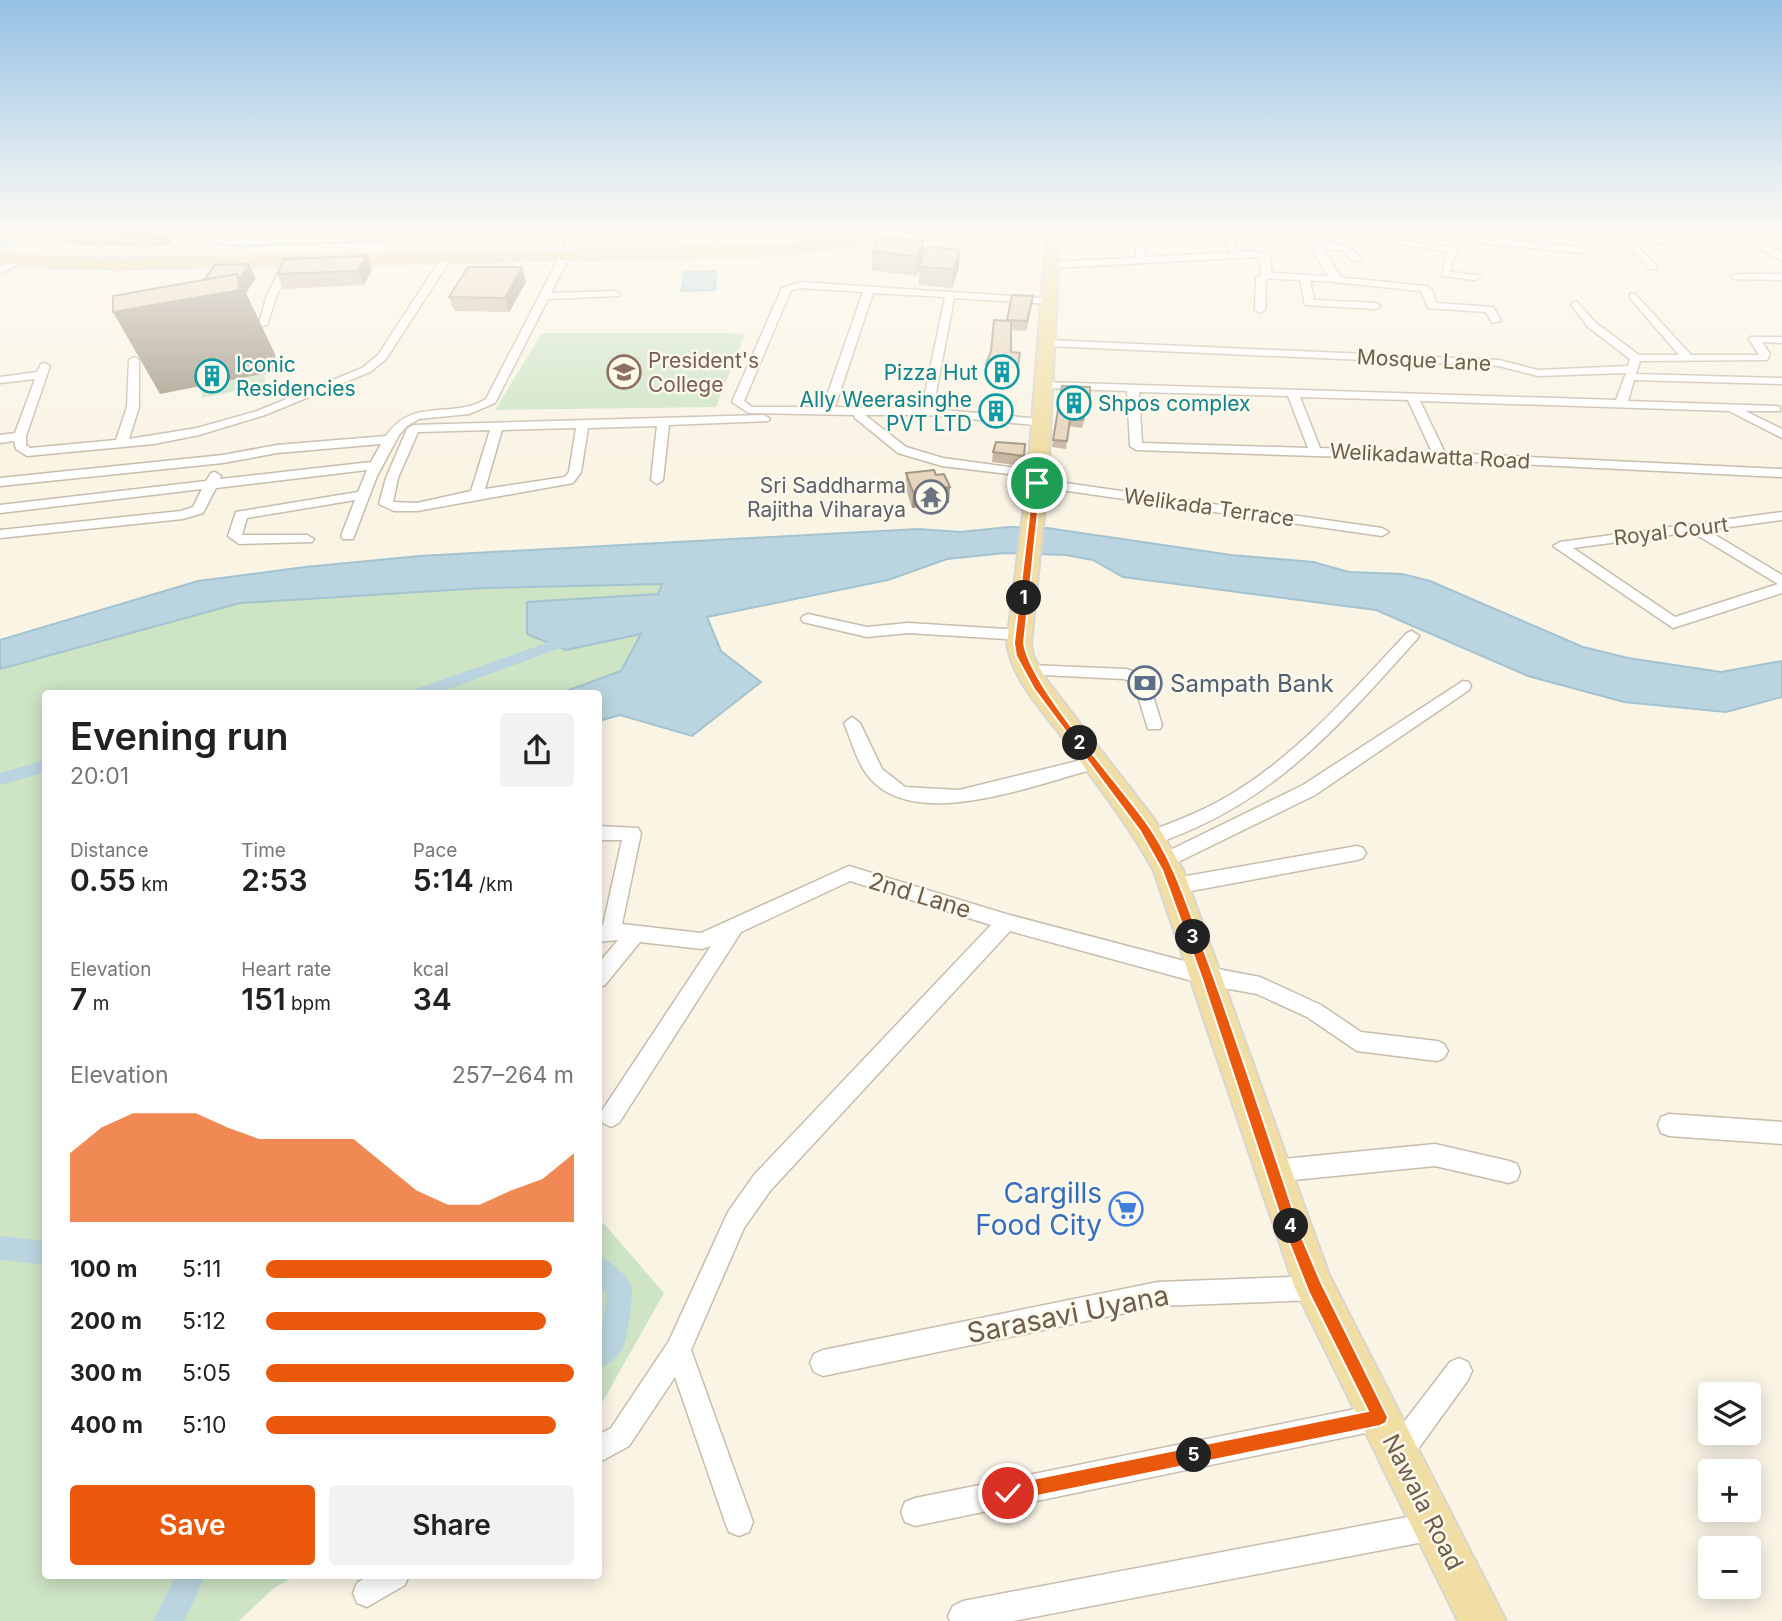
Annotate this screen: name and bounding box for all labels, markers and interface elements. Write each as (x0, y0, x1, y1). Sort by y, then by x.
street label: Mosque Lane (1356, 344, 1492, 376)
place label: President's College (648, 348, 759, 397)
place label: Iconic Residencies (236, 352, 356, 401)
school or university icon: President's College (605, 353, 643, 391)
building icon: Pizza Hut (983, 353, 1021, 391)
building icon: Iconic Residencies (193, 357, 231, 395)
place label: Pizza Hut (884, 360, 978, 385)
building icon: Shpos complex (1055, 384, 1093, 422)
place label: Ally Weerasinghe PVT LTD (800, 387, 972, 436)
place label: Shpos complex (1098, 391, 1251, 416)
building icon: Ally Weerasinghe PVT LTD (977, 392, 1015, 430)
street label: Welikadawatta Road (1329, 438, 1531, 474)
pin (1007, 453, 1067, 513)
icon: arrive (1018, 464, 1056, 502)
place label: Sri Saddharma Rajitha Viharaya (747, 473, 906, 522)
temple icon: Sri Saddharma Rajitha Viharaya (912, 478, 950, 516)
street label: Welikada Terrace (1122, 483, 1296, 531)
street label: Royal Court (1612, 512, 1730, 550)
pin: 1 (1006, 580, 1042, 616)
text: 1 (1019, 586, 1028, 609)
bank icon: Sampath Bank (1126, 664, 1164, 702)
place label: Sampath Bank (1170, 669, 1334, 698)
text: Evening run (70, 713, 288, 759)
button: share (500, 713, 574, 787)
pin: 2 (1062, 726, 1098, 760)
text: 2 (1074, 731, 1085, 754)
text: 20:01 (70, 762, 129, 790)
text: Distance (70, 839, 148, 862)
text: Time (241, 839, 286, 862)
text: Pace (413, 839, 457, 862)
text: 0.55 (70, 862, 136, 898)
text: 2:53 (241, 862, 308, 898)
text: 5:14 (413, 862, 474, 898)
street label: 2nd Lane (865, 866, 975, 924)
text: km (136, 873, 168, 896)
text: /km (474, 873, 513, 896)
pin: 3 (1176, 920, 1210, 954)
text: 3 (1186, 925, 1199, 948)
text: Elevation (70, 958, 151, 981)
text: Heart rate (241, 958, 331, 981)
text: kcal (413, 958, 449, 981)
text: 7 (70, 981, 87, 1017)
text: 151 (241, 981, 286, 1017)
text: 34 (413, 981, 452, 1017)
text: m (87, 992, 109, 1015)
text: bpm (286, 992, 331, 1015)
text: Elevation (70, 1061, 169, 1089)
text: 257–264 m (452, 1061, 574, 1089)
place label: Cargills Food City (975, 1176, 1102, 1242)
supermarket icon: Cargills Food City (1107, 1190, 1145, 1228)
pin: 4 (1274, 1208, 1308, 1244)
text: 4 (1284, 1214, 1297, 1237)
text: 100 m (70, 1255, 137, 1283)
text: 5:11 (182, 1255, 221, 1283)
street label: Sarasavi Uyana (964, 1278, 1172, 1350)
text: 200 m (70, 1307, 142, 1335)
text: 5:12 (182, 1307, 226, 1335)
text: 300 m (70, 1359, 142, 1387)
text: 5:05 (182, 1359, 231, 1387)
map controls (1698, 1382, 1761, 1599)
button: layers (1698, 1382, 1761, 1445)
text: 400 m (70, 1411, 143, 1439)
text: 5:10 (182, 1411, 226, 1439)
street label: Nawala Road (1376, 1429, 1470, 1575)
pin: 5 (1176, 1438, 1212, 1472)
text: 5 (1187, 1443, 1200, 1466)
button: + (1698, 1459, 1761, 1522)
pin (978, 1463, 1038, 1523)
icon: check (989, 1474, 1027, 1512)
button: Save (70, 1485, 315, 1565)
button: Share (329, 1485, 574, 1565)
button: − (1698, 1536, 1761, 1599)

